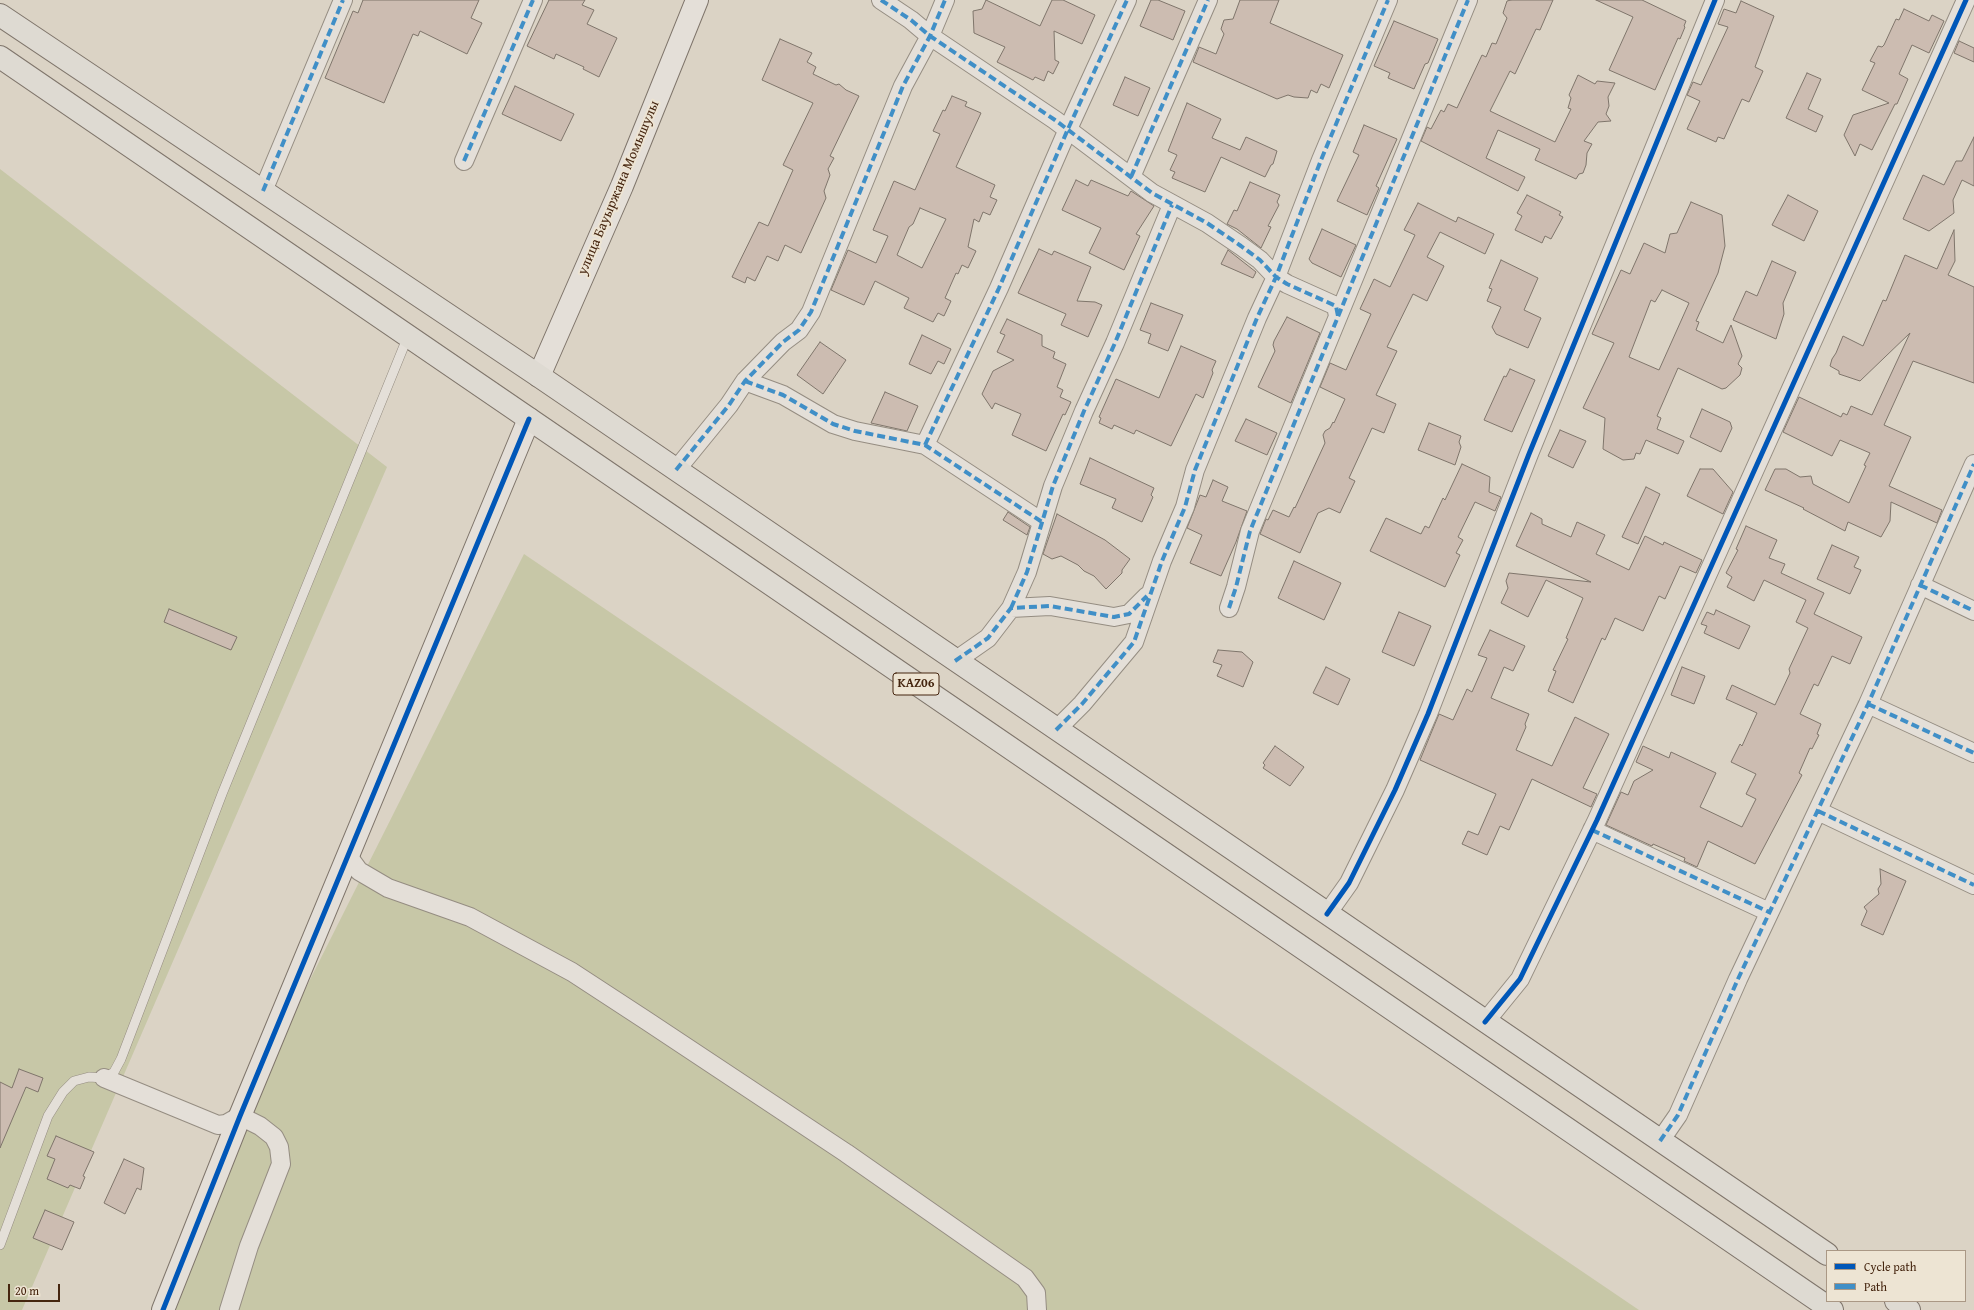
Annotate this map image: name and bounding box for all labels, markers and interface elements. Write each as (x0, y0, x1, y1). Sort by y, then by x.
street label: улица Бауыржана Момышулы (575, 98, 663, 278)
road number: KАZ06 (893, 673, 939, 695)
legend (1826, 1250, 1966, 1302)
text: Cycle path (1864, 1258, 1916, 1275)
scale bar (10, 1276, 62, 1302)
text: Path (1864, 1278, 1887, 1295)
text: 20 m (15, 1282, 39, 1299)

